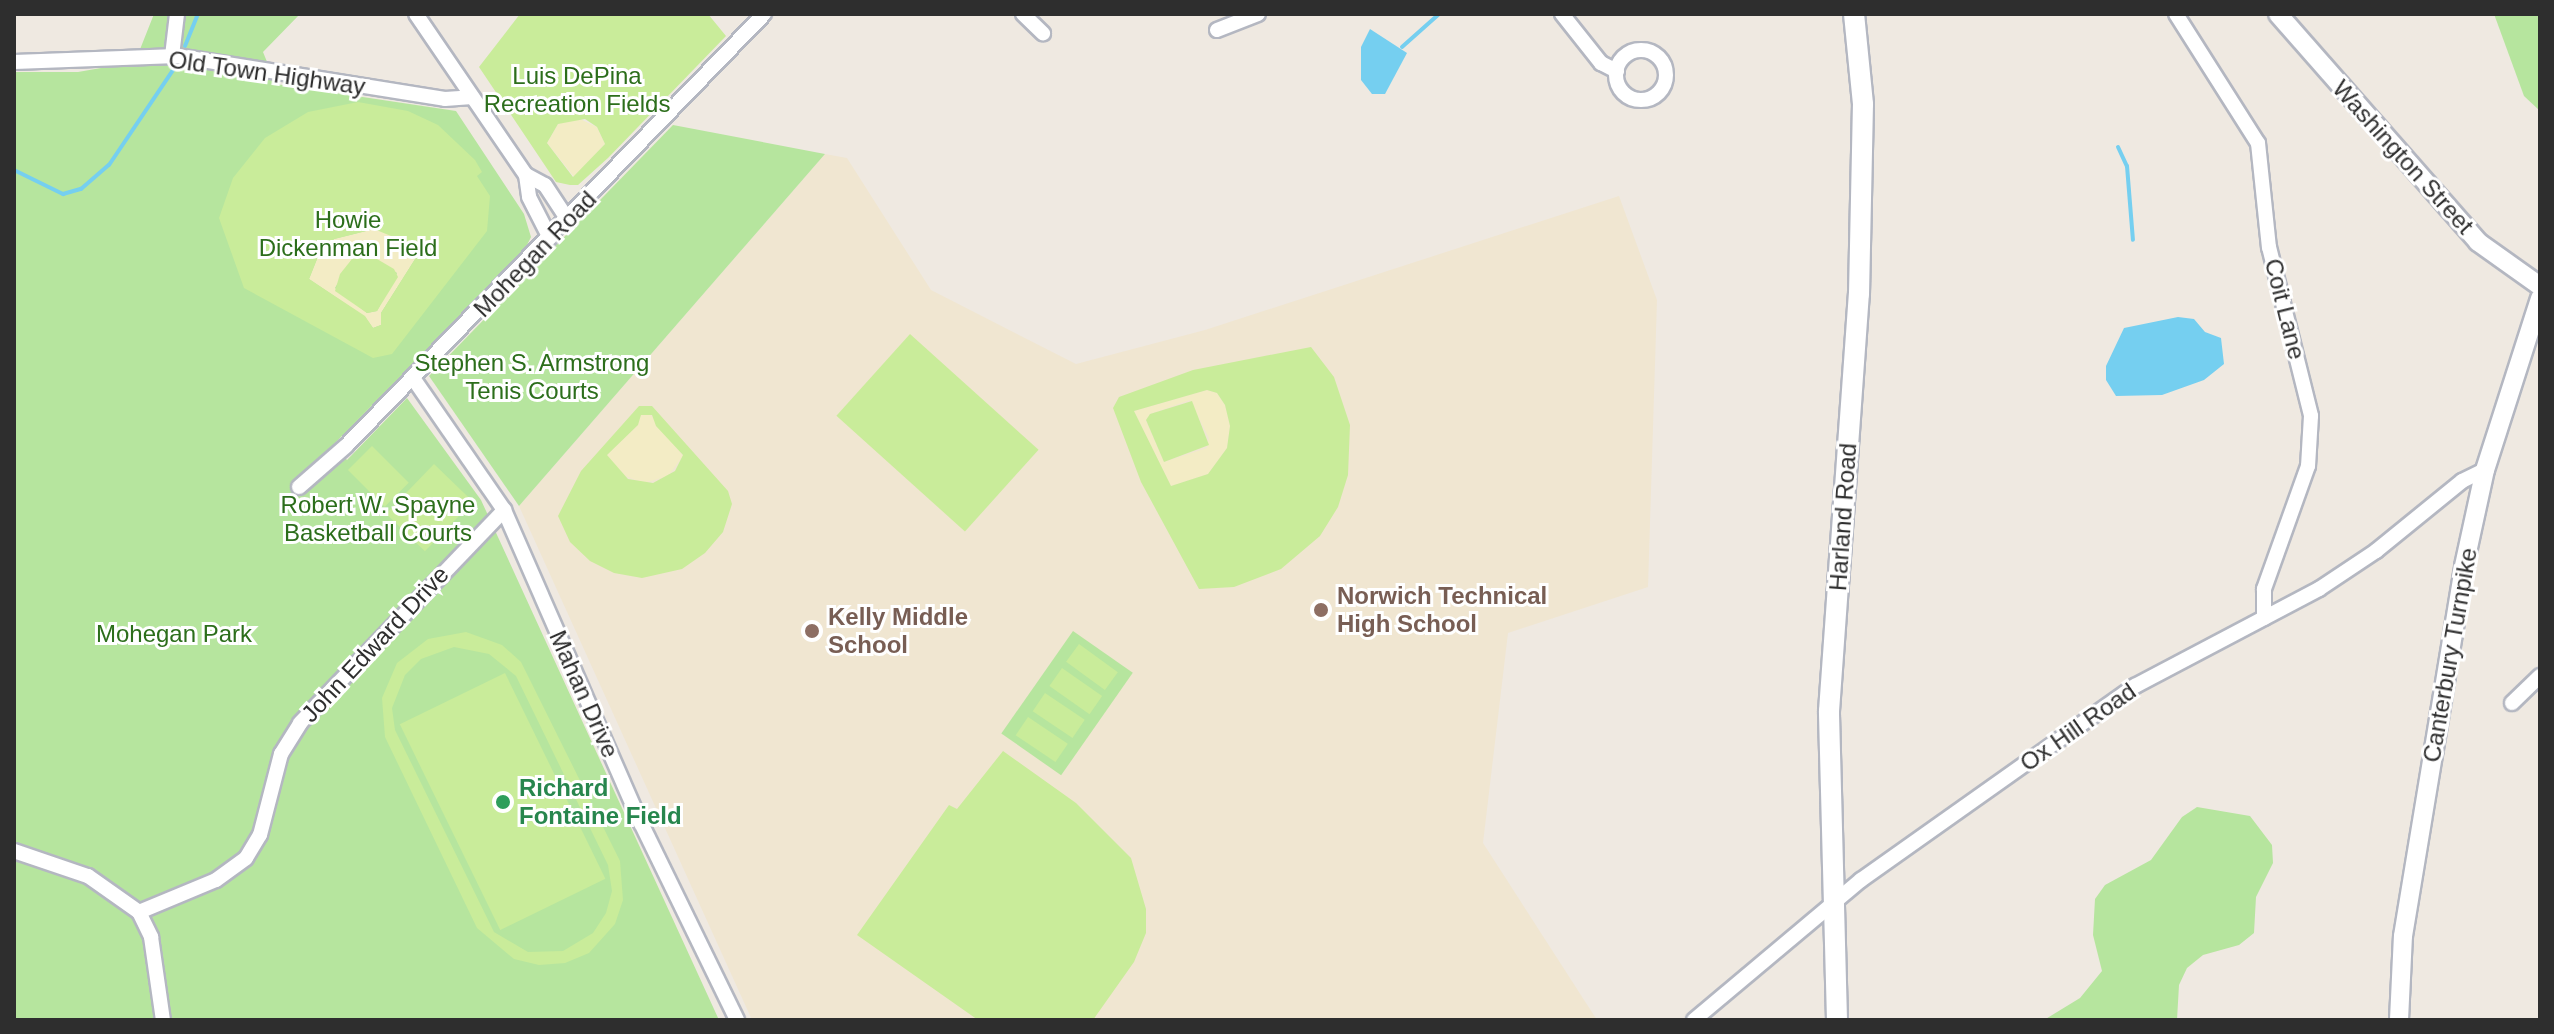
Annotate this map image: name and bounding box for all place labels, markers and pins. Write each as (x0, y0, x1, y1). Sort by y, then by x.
place label: Norwich Technical High School (1337, 582, 1547, 638)
marker: Norwich Technical High School (1312, 601, 1330, 619)
place label: Kelly Middle School (828, 603, 968, 659)
marker: Kelly Middle School (803, 622, 821, 640)
place label: Richard Fontaine Field (519, 774, 682, 830)
marker: Richard Fontaine Field (494, 793, 512, 811)

